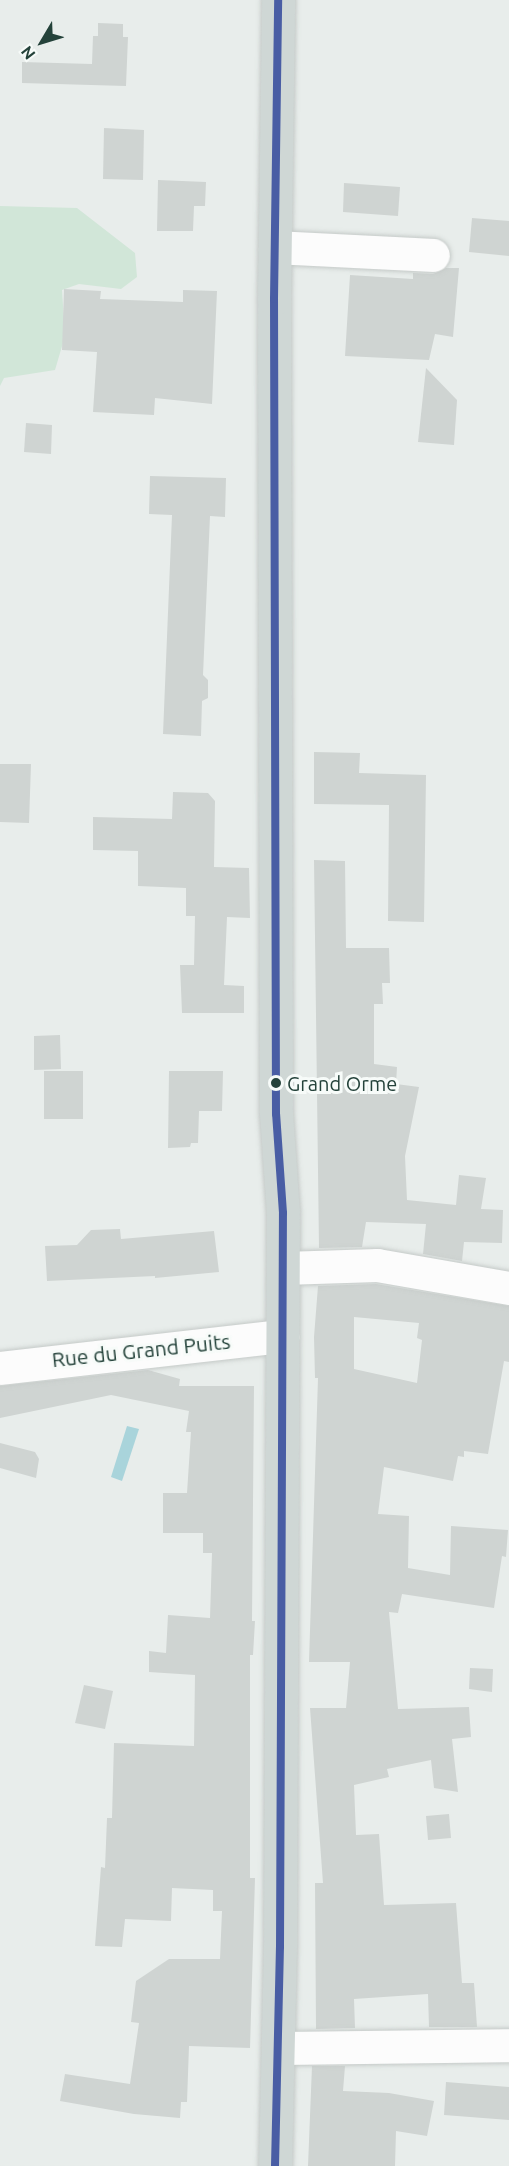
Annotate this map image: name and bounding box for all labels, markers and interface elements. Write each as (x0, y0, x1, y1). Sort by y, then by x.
north arrow (12, 12, 72, 72)
text: N (17, 43, 39, 63)
place label: Grand Orme (287, 1071, 397, 1095)
marker: Grand Orme (270, 1077, 282, 1089)
street label: Rue du Grand Puits (51, 1328, 231, 1372)

